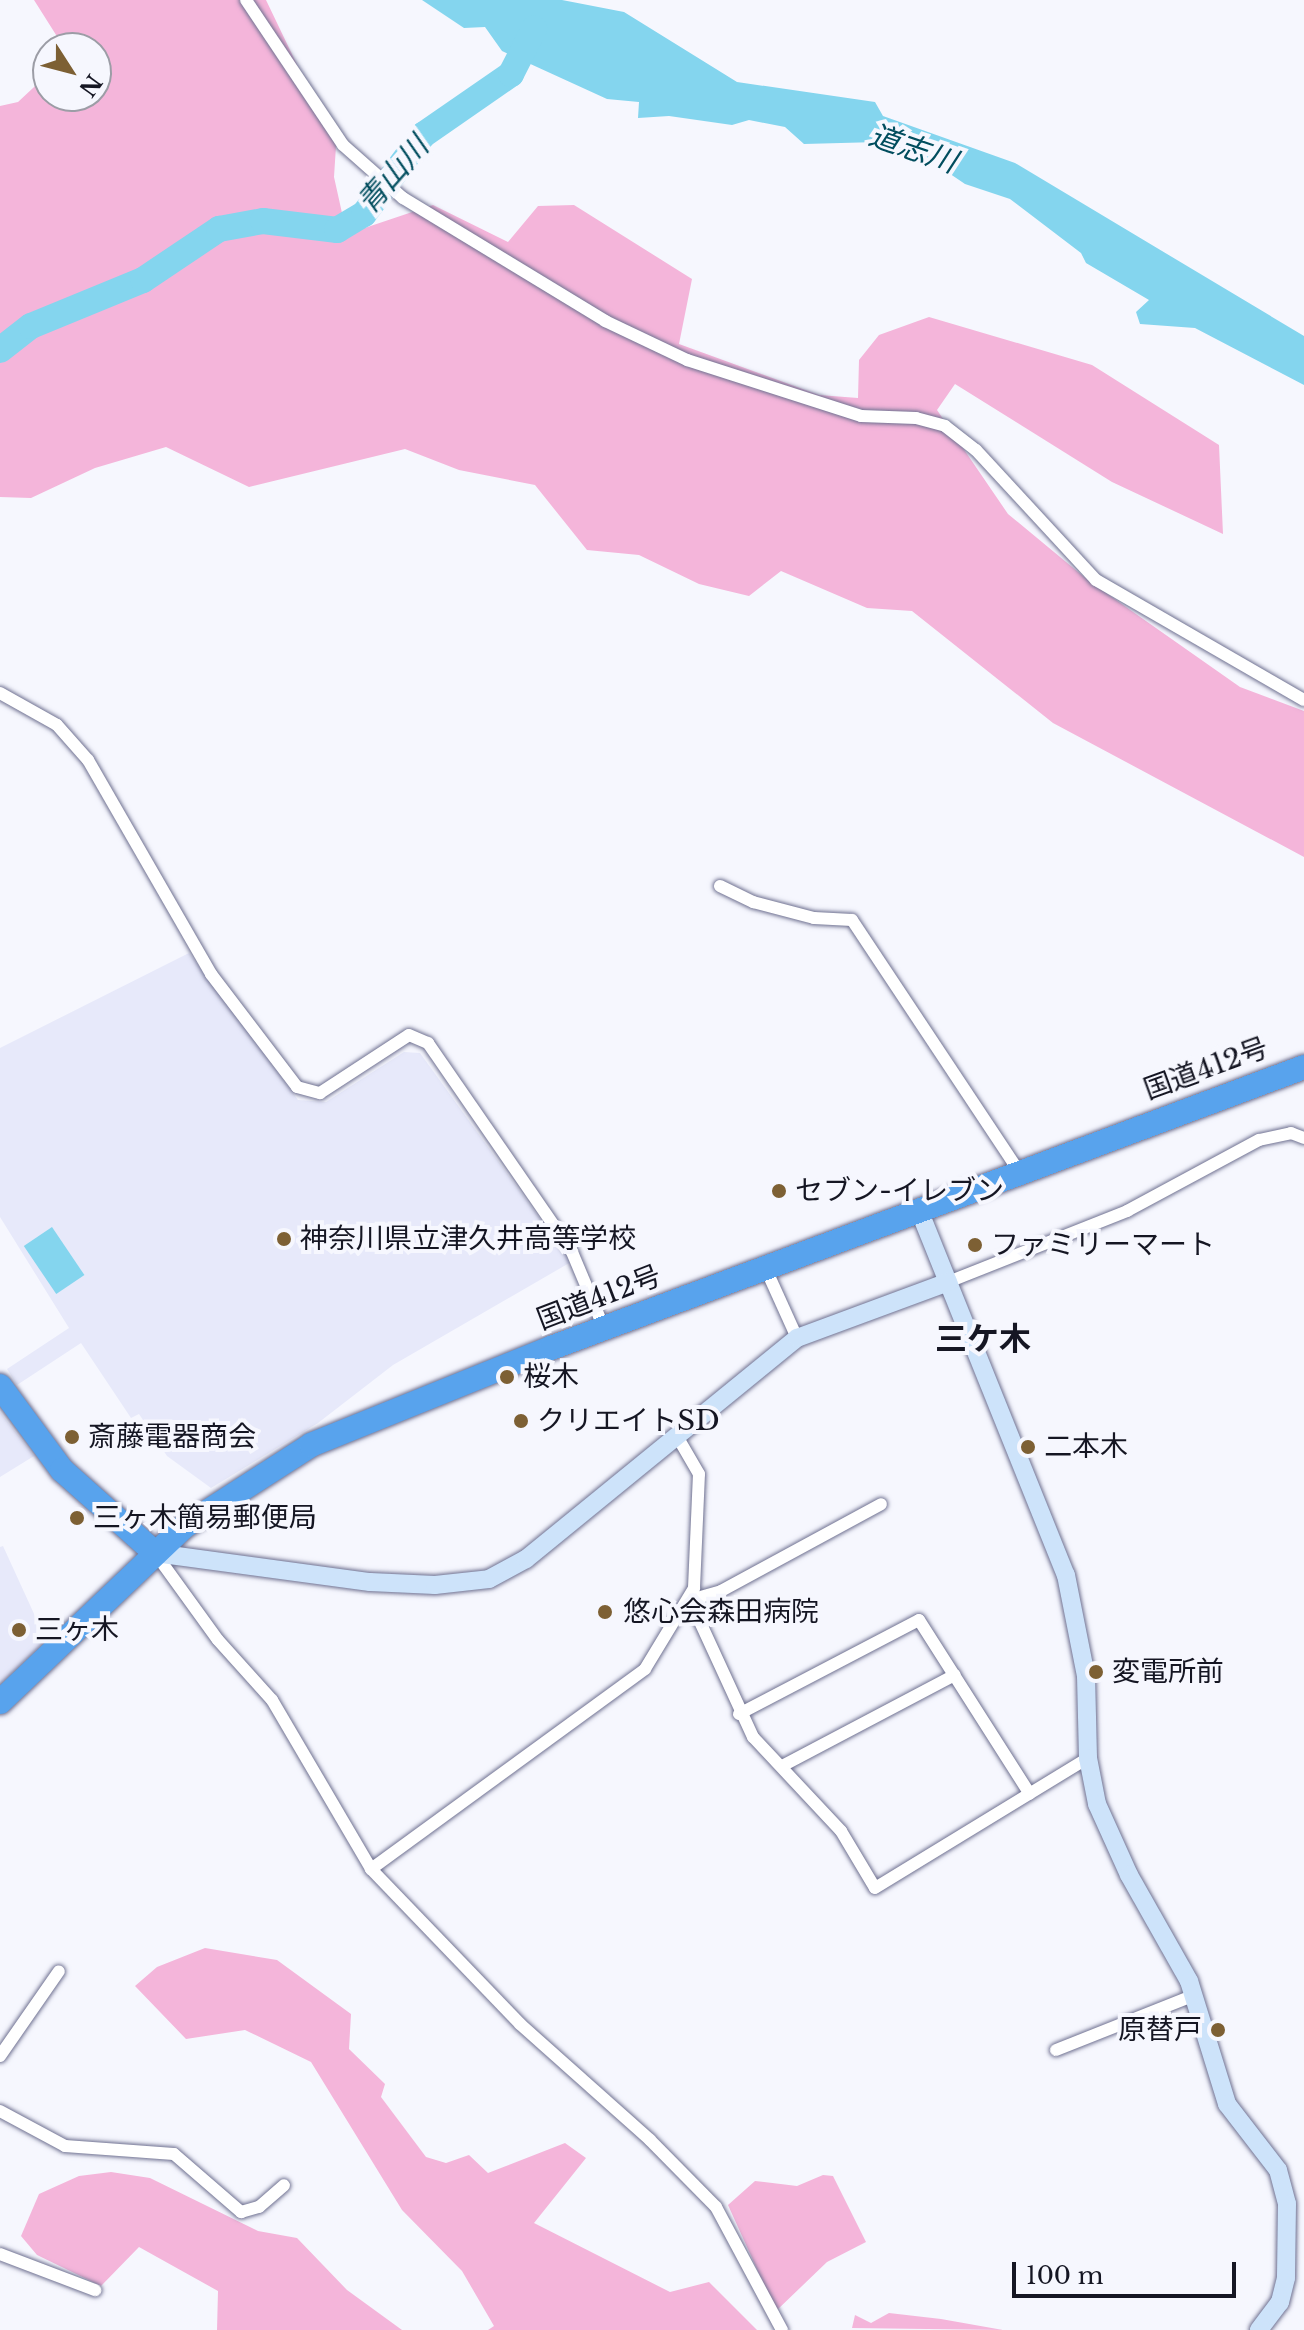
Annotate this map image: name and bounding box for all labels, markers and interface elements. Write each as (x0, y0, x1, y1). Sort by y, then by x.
north arrow (32, 32, 112, 112)
text: N (73, 69, 107, 102)
water label: 道志川 (865, 117, 961, 181)
water label: 青山川 (350, 129, 436, 221)
street label: 国道412号 (1139, 1031, 1273, 1107)
place label: セブン-イレブン (795, 1174, 1004, 1208)
marker: セブン-イレブン (770, 1182, 788, 1200)
place label: 神奈川県立津久井高等学校 (300, 1222, 636, 1256)
place label: ファミリーマート (991, 1228, 1215, 1262)
marker: 神奈川県立津久井高等学校 (275, 1230, 293, 1248)
marker: ファミリーマート (966, 1236, 984, 1254)
street label: 国道412号 (532, 1259, 666, 1337)
district label: 三ケ木 (935, 1320, 1031, 1358)
place label: 桜木 (523, 1360, 579, 1394)
marker: 桜木 (498, 1368, 516, 1386)
place label: クリエイトSD (537, 1404, 720, 1438)
marker: クリエイトSD (512, 1412, 530, 1430)
place label: 斎藤電器商会 (88, 1420, 256, 1454)
marker: 斎藤電器商会 (63, 1428, 81, 1446)
place label: 二本木 (1044, 1430, 1128, 1464)
marker: 二本木 (1019, 1438, 1037, 1456)
place label: 三ヶ木簡易郵便局 (93, 1501, 317, 1535)
marker: 三ヶ木簡易郵便局 (68, 1509, 86, 1527)
place label: 悠心会森田病院 (623, 1595, 819, 1629)
marker: 悠心会森田病院 (594, 1601, 616, 1623)
place label: 三ヶ木 (35, 1613, 119, 1647)
marker: 三ヶ木 (10, 1621, 28, 1639)
place label: 変電所前 (1112, 1655, 1224, 1689)
marker: 変電所前 (1087, 1663, 1105, 1681)
place label: 原替戸 (1118, 2013, 1202, 2047)
marker: 原替戸 (1209, 2021, 1227, 2039)
scale bar (1016, 2246, 1240, 2296)
text: 100 m (1026, 2261, 1104, 2290)

